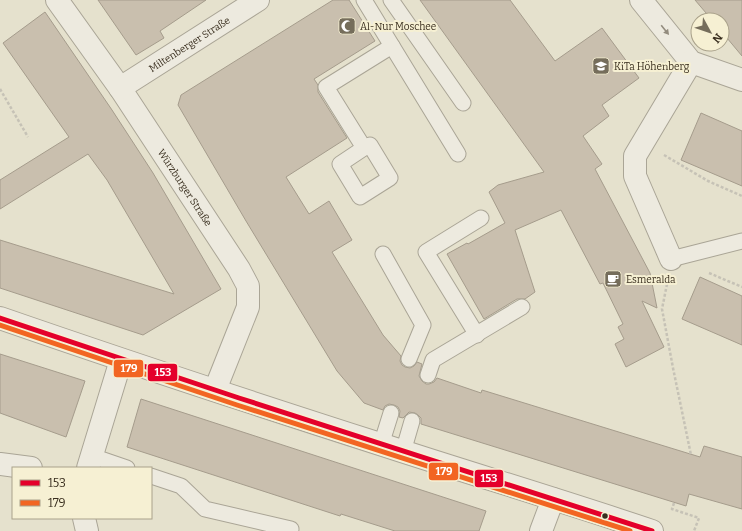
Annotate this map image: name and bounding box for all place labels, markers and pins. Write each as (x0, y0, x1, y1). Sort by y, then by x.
mosque icon: Al-Nur Moschee (337, 16, 357, 36)
place label: Al-Nur Moschee (360, 21, 436, 33)
school or university icon: KiTa Höhenberg (591, 56, 611, 76)
place label: KiTa Höhenberg (614, 61, 690, 73)
cafe icon: Esmeralda (603, 269, 623, 289)
place label: Esmeralda (626, 274, 676, 286)
unlabelled marker (600, 511, 610, 521)

